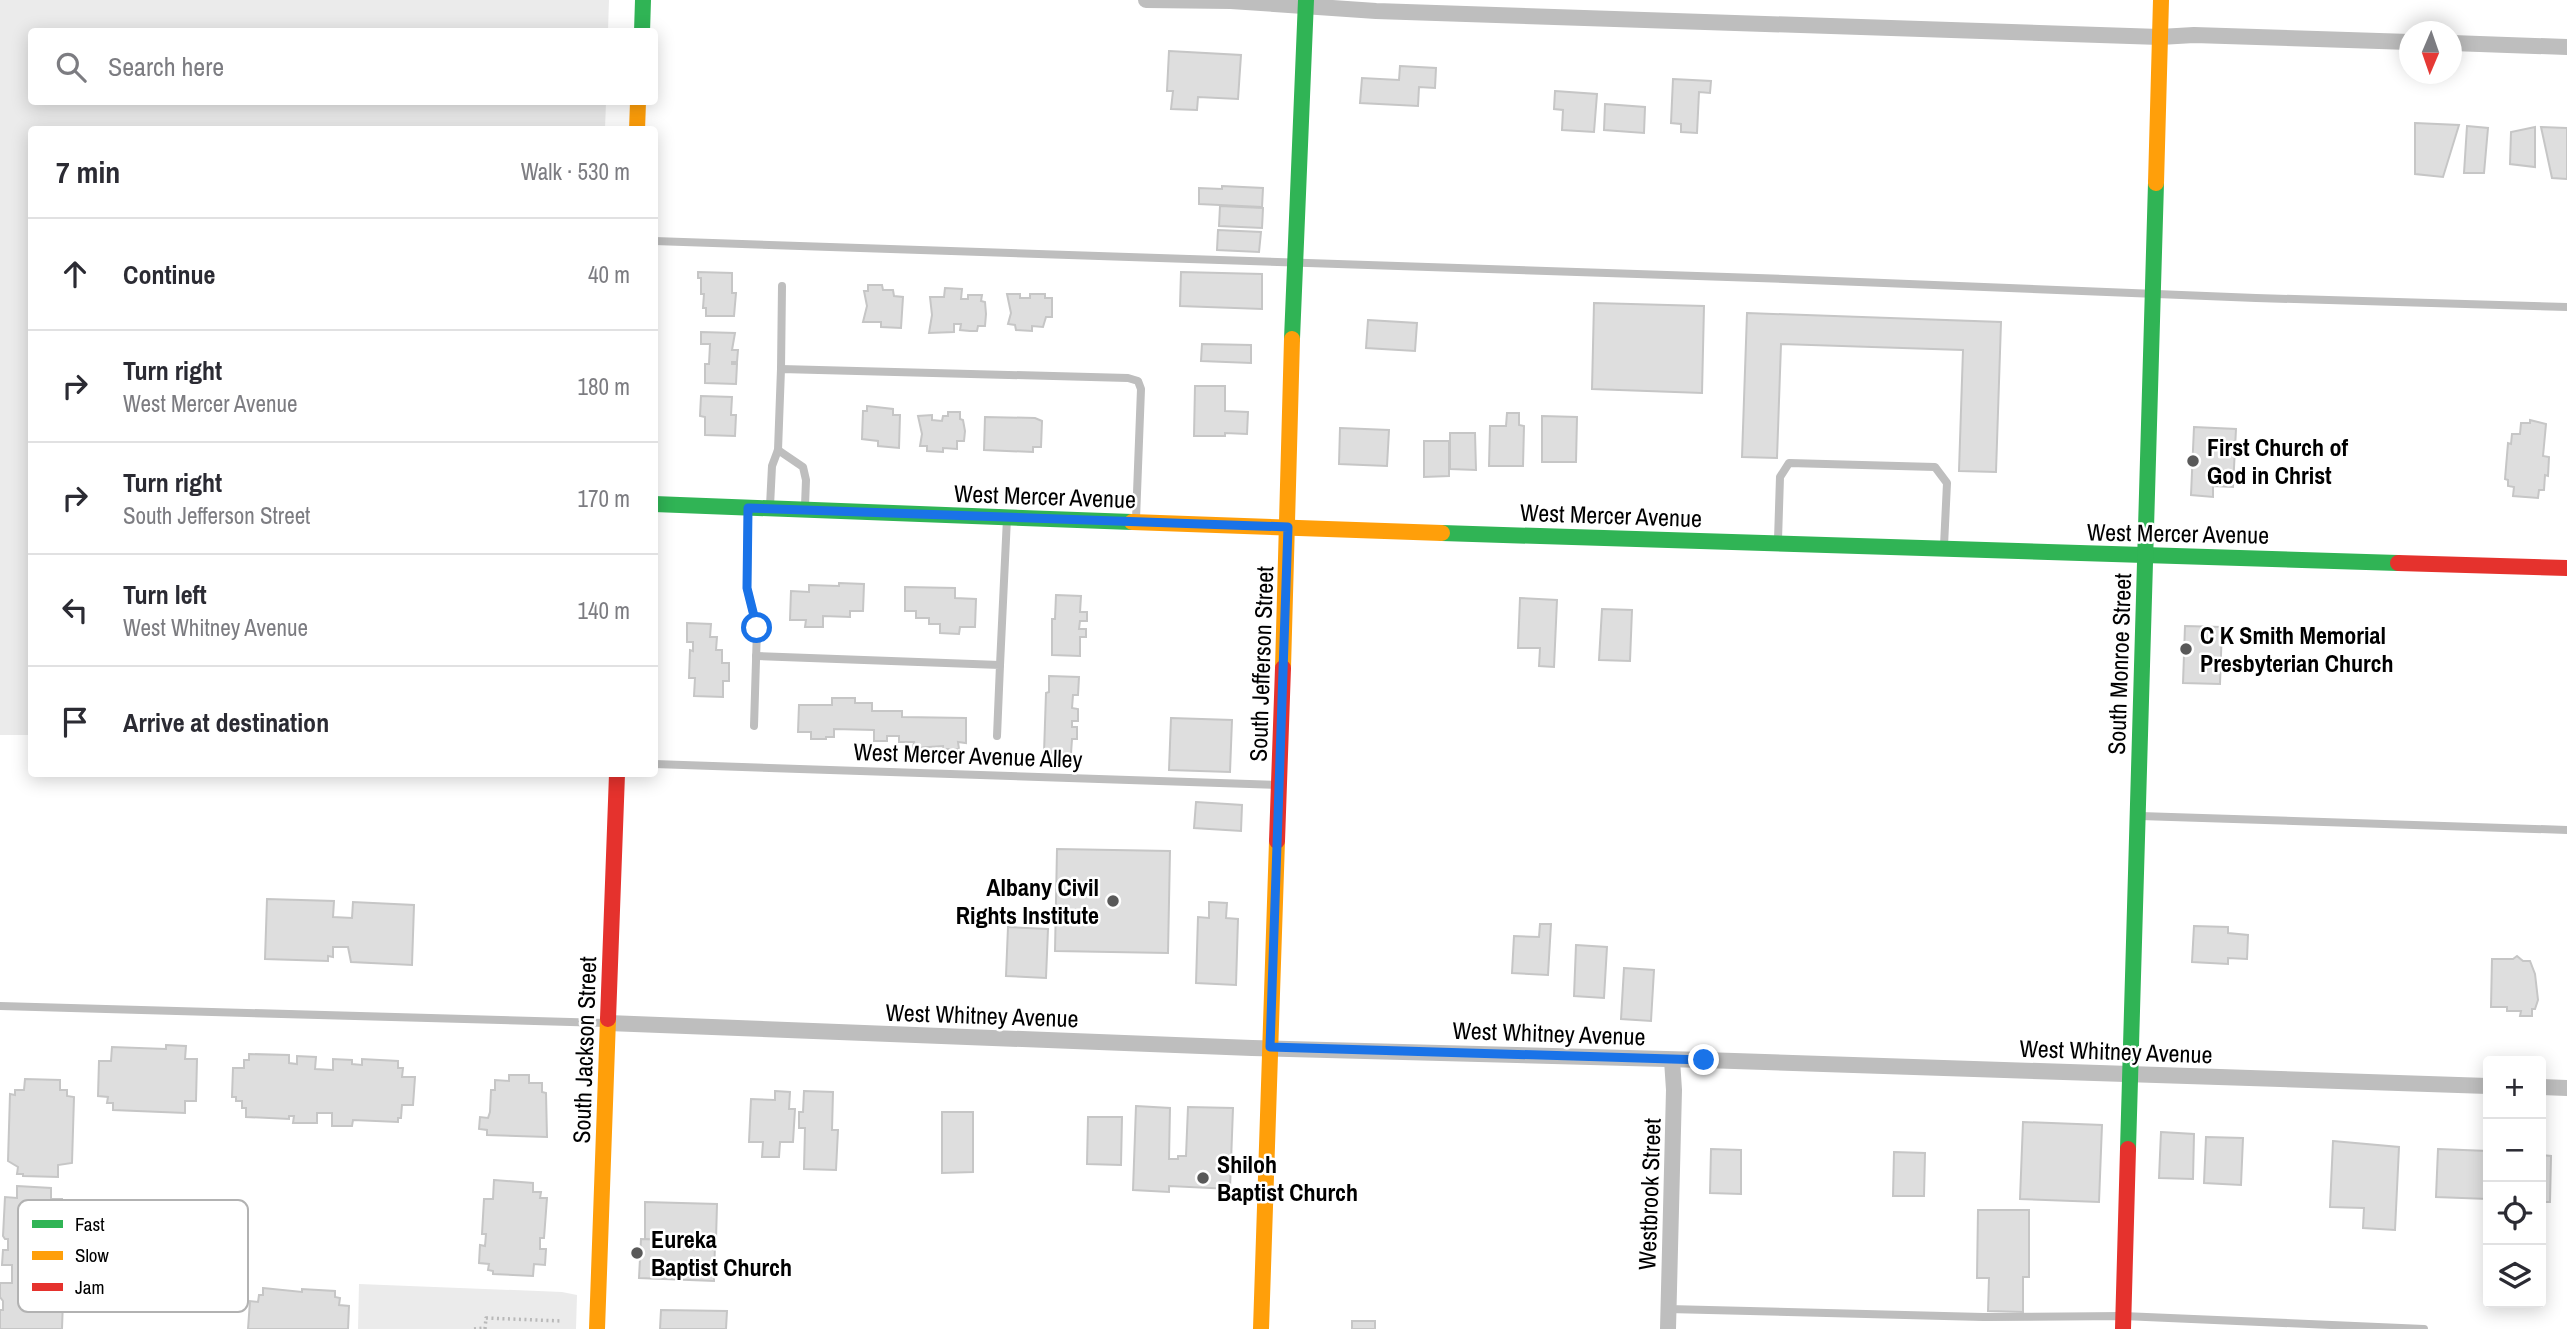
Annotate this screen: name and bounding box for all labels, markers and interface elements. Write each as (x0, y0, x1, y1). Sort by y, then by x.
north arrow (2399, 21, 2462, 84)
search box (28, 28, 658, 105)
icon: search (52, 48, 90, 86)
text: Search here (108, 49, 224, 84)
text: 7 min (56, 152, 120, 192)
text: Walk · 530 m (521, 156, 630, 187)
icon: ahead (56, 255, 94, 293)
text: Continue (123, 257, 215, 292)
text: 40 m (588, 259, 630, 290)
text: Turn right (123, 353, 222, 388)
icon: right (56, 367, 94, 405)
text: 180 m (578, 371, 630, 402)
text: West Mercer Avenue (123, 388, 297, 419)
place label: First Church of God in Christ (2207, 431, 2348, 491)
marker: First Church of God in Christ (2185, 453, 2201, 469)
text: Turn right (123, 465, 222, 500)
street label: West Mercer Avenue (953, 477, 1137, 515)
icon: right (56, 479, 94, 517)
text: 170 m (578, 483, 630, 514)
street label: West Mercer Avenue (1519, 496, 1703, 534)
text: South Jefferson Street (123, 500, 310, 531)
street label: West Mercer Avenue (2087, 515, 2269, 551)
street label: South Jefferson Street (1242, 565, 1280, 762)
street label: South Monroe Street (2100, 572, 2138, 755)
text: Turn left (123, 577, 207, 612)
icon: left (56, 591, 94, 629)
text: 140 m (578, 595, 630, 626)
text: West Whitney Avenue (123, 612, 308, 643)
route start (741, 612, 772, 643)
place label: C K Smith Memorial Presbyterian Church (2200, 619, 2394, 679)
marker: C K Smith Memorial Presbyterian Church (2178, 641, 2194, 657)
icon: arrive (56, 703, 94, 741)
text: Arrive at destination (123, 705, 329, 740)
street label: West Mercer Avenue Alley (853, 735, 1083, 775)
place label: Albany Civil Rights Institute (956, 871, 1099, 931)
marker: Albany Civil Rights Institute (1105, 893, 1121, 909)
street label: South Jackson Street (565, 955, 603, 1144)
street label: West Whitney Avenue (885, 996, 1079, 1034)
street label: West Whitney Avenue (1452, 1014, 1646, 1052)
street label: West Whitney Avenue (2019, 1032, 2213, 1070)
route end (1688, 1044, 1719, 1075)
map controls (2483, 1056, 2546, 1308)
button: + (2483, 1056, 2546, 1119)
street label: Westbrook Street (1630, 1117, 1668, 1270)
button: − (2483, 1119, 2546, 1182)
place label: Shiloh Baptist Church (1217, 1148, 1358, 1208)
marker: Shiloh Baptist Church (1195, 1170, 1211, 1186)
button: locate (2483, 1182, 2546, 1245)
legend (18, 1200, 248, 1312)
text: Fast (75, 1211, 105, 1237)
place label: Eureka Baptist Church (651, 1223, 792, 1283)
text: Slow (75, 1242, 110, 1268)
marker: Eureka Baptist Church (629, 1245, 645, 1261)
button: layers (2483, 1245, 2546, 1308)
text: Jam (75, 1274, 104, 1300)

